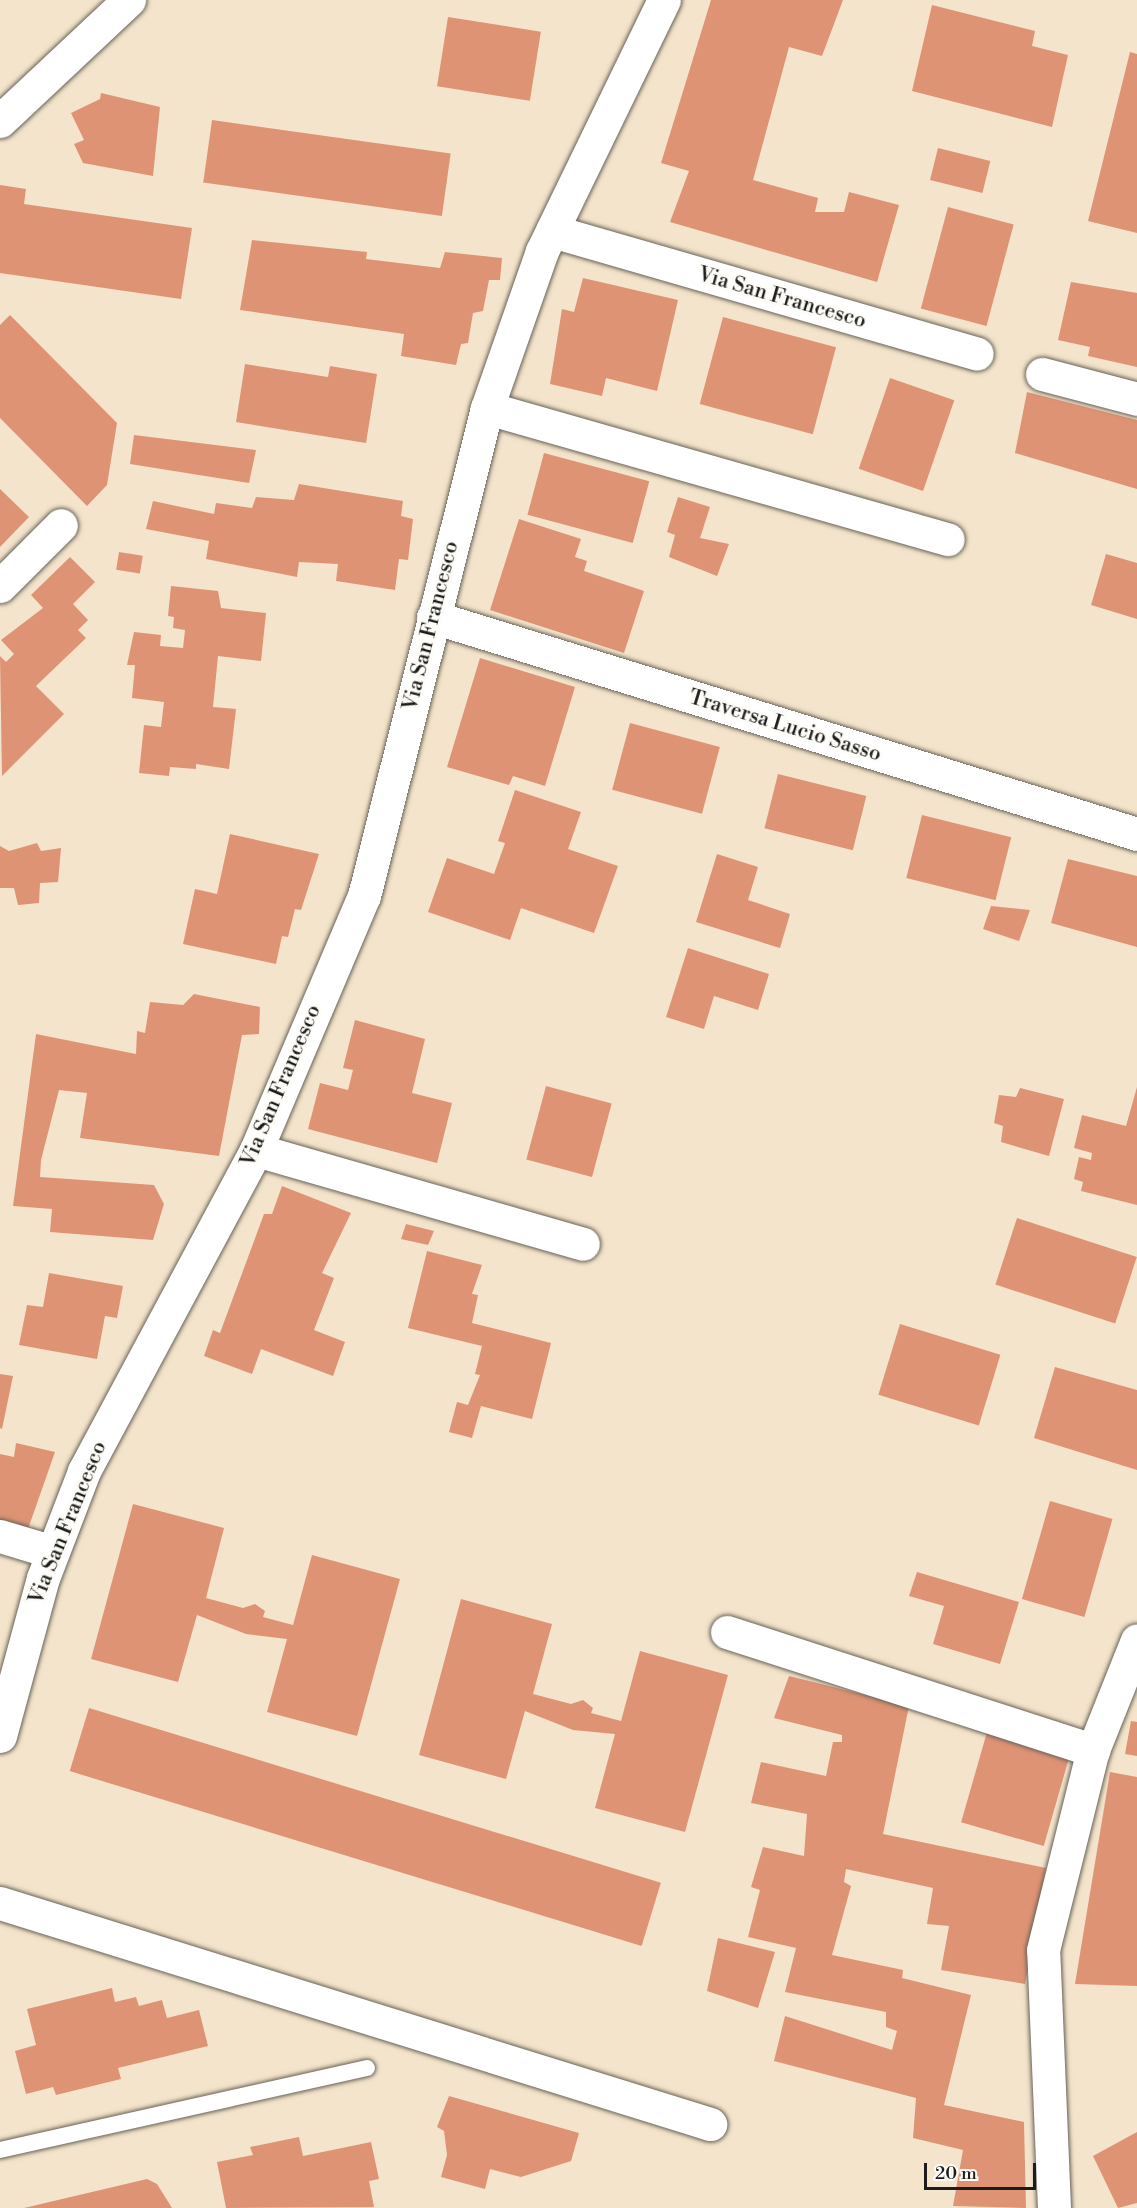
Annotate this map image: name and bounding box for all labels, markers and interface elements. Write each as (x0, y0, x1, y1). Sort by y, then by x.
street label: Via San Francesco (695, 262, 869, 334)
street label: Via San Francesco (398, 539, 464, 713)
street label: Traversa Lucio Sasso (686, 685, 884, 767)
street label: Via San Francesco (235, 1001, 327, 1171)
street label: Via San Francesco (24, 1438, 112, 1608)
scale bar (927, 2151, 1040, 2189)
text: 20 m (935, 2162, 977, 2185)

